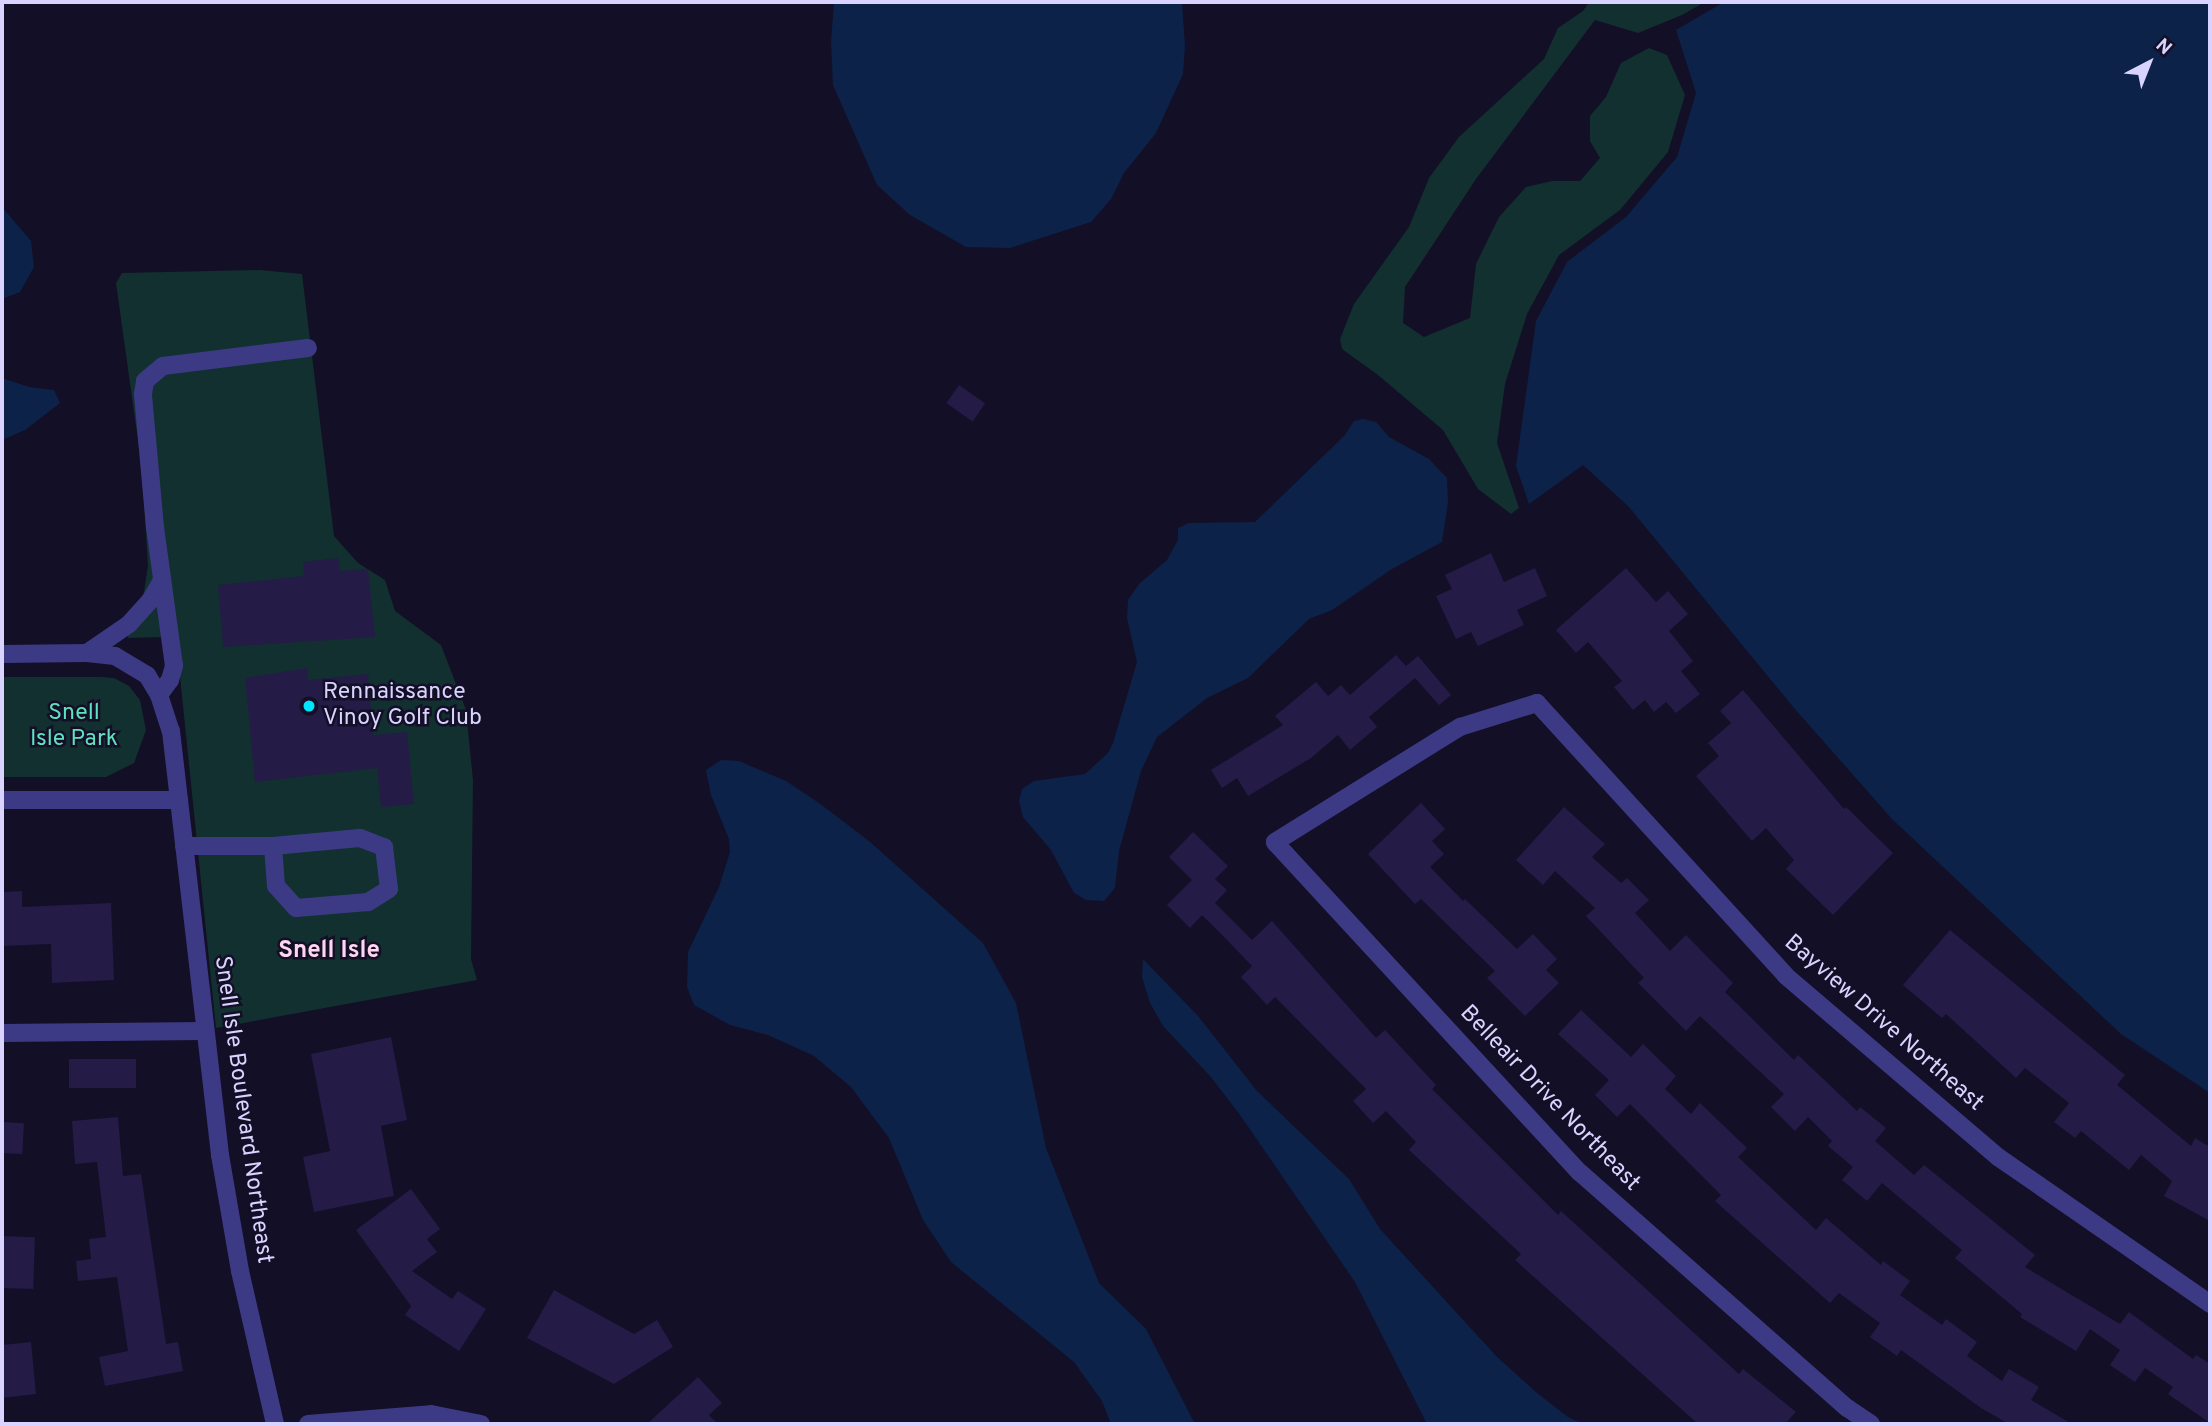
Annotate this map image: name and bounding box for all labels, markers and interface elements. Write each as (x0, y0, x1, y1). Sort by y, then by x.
north arrow (2114, 28, 2184, 98)
text: N (2150, 34, 2176, 61)
place label: Rennaissance Vinoy Golf Club (323, 679, 482, 733)
marker: Rennaissance Vinoy Golf Club (301, 698, 317, 714)
park label: Snell Isle Park (30, 700, 118, 754)
street label: Bayview Drive Northeast (1778, 930, 1988, 1118)
district label: Snell Isle (278, 938, 380, 966)
street label: Snell Isle Boulevard Northeast (207, 954, 277, 1266)
street label: Belleair Drive Northeast (1453, 1000, 1645, 1198)

